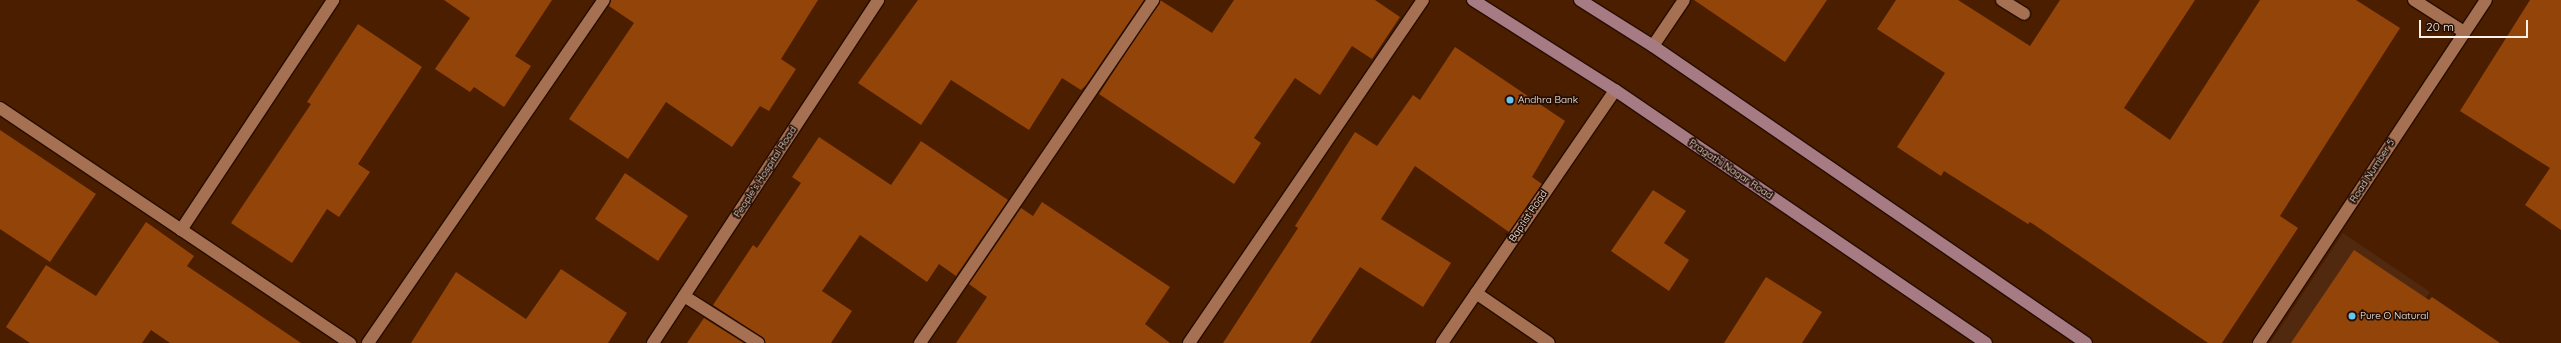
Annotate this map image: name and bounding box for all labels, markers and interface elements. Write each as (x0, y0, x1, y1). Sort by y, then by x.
scale bar (2421, 12, 2530, 38)
text: 20 m (2426, 19, 2454, 34)
place label: Andhra Bank (1518, 94, 1578, 106)
marker: Andhra Bank (1505, 95, 1515, 105)
street label: People's Hospital Road (731, 124, 799, 220)
street label: Pragathi Nagar Road (1687, 136, 1775, 202)
street label: Road Number 5 (2347, 137, 2397, 205)
street label: Baptist Road (1506, 188, 1550, 244)
place label: Pure O Natural (2360, 310, 2429, 322)
marker: Pure O Natural (2347, 311, 2357, 321)

